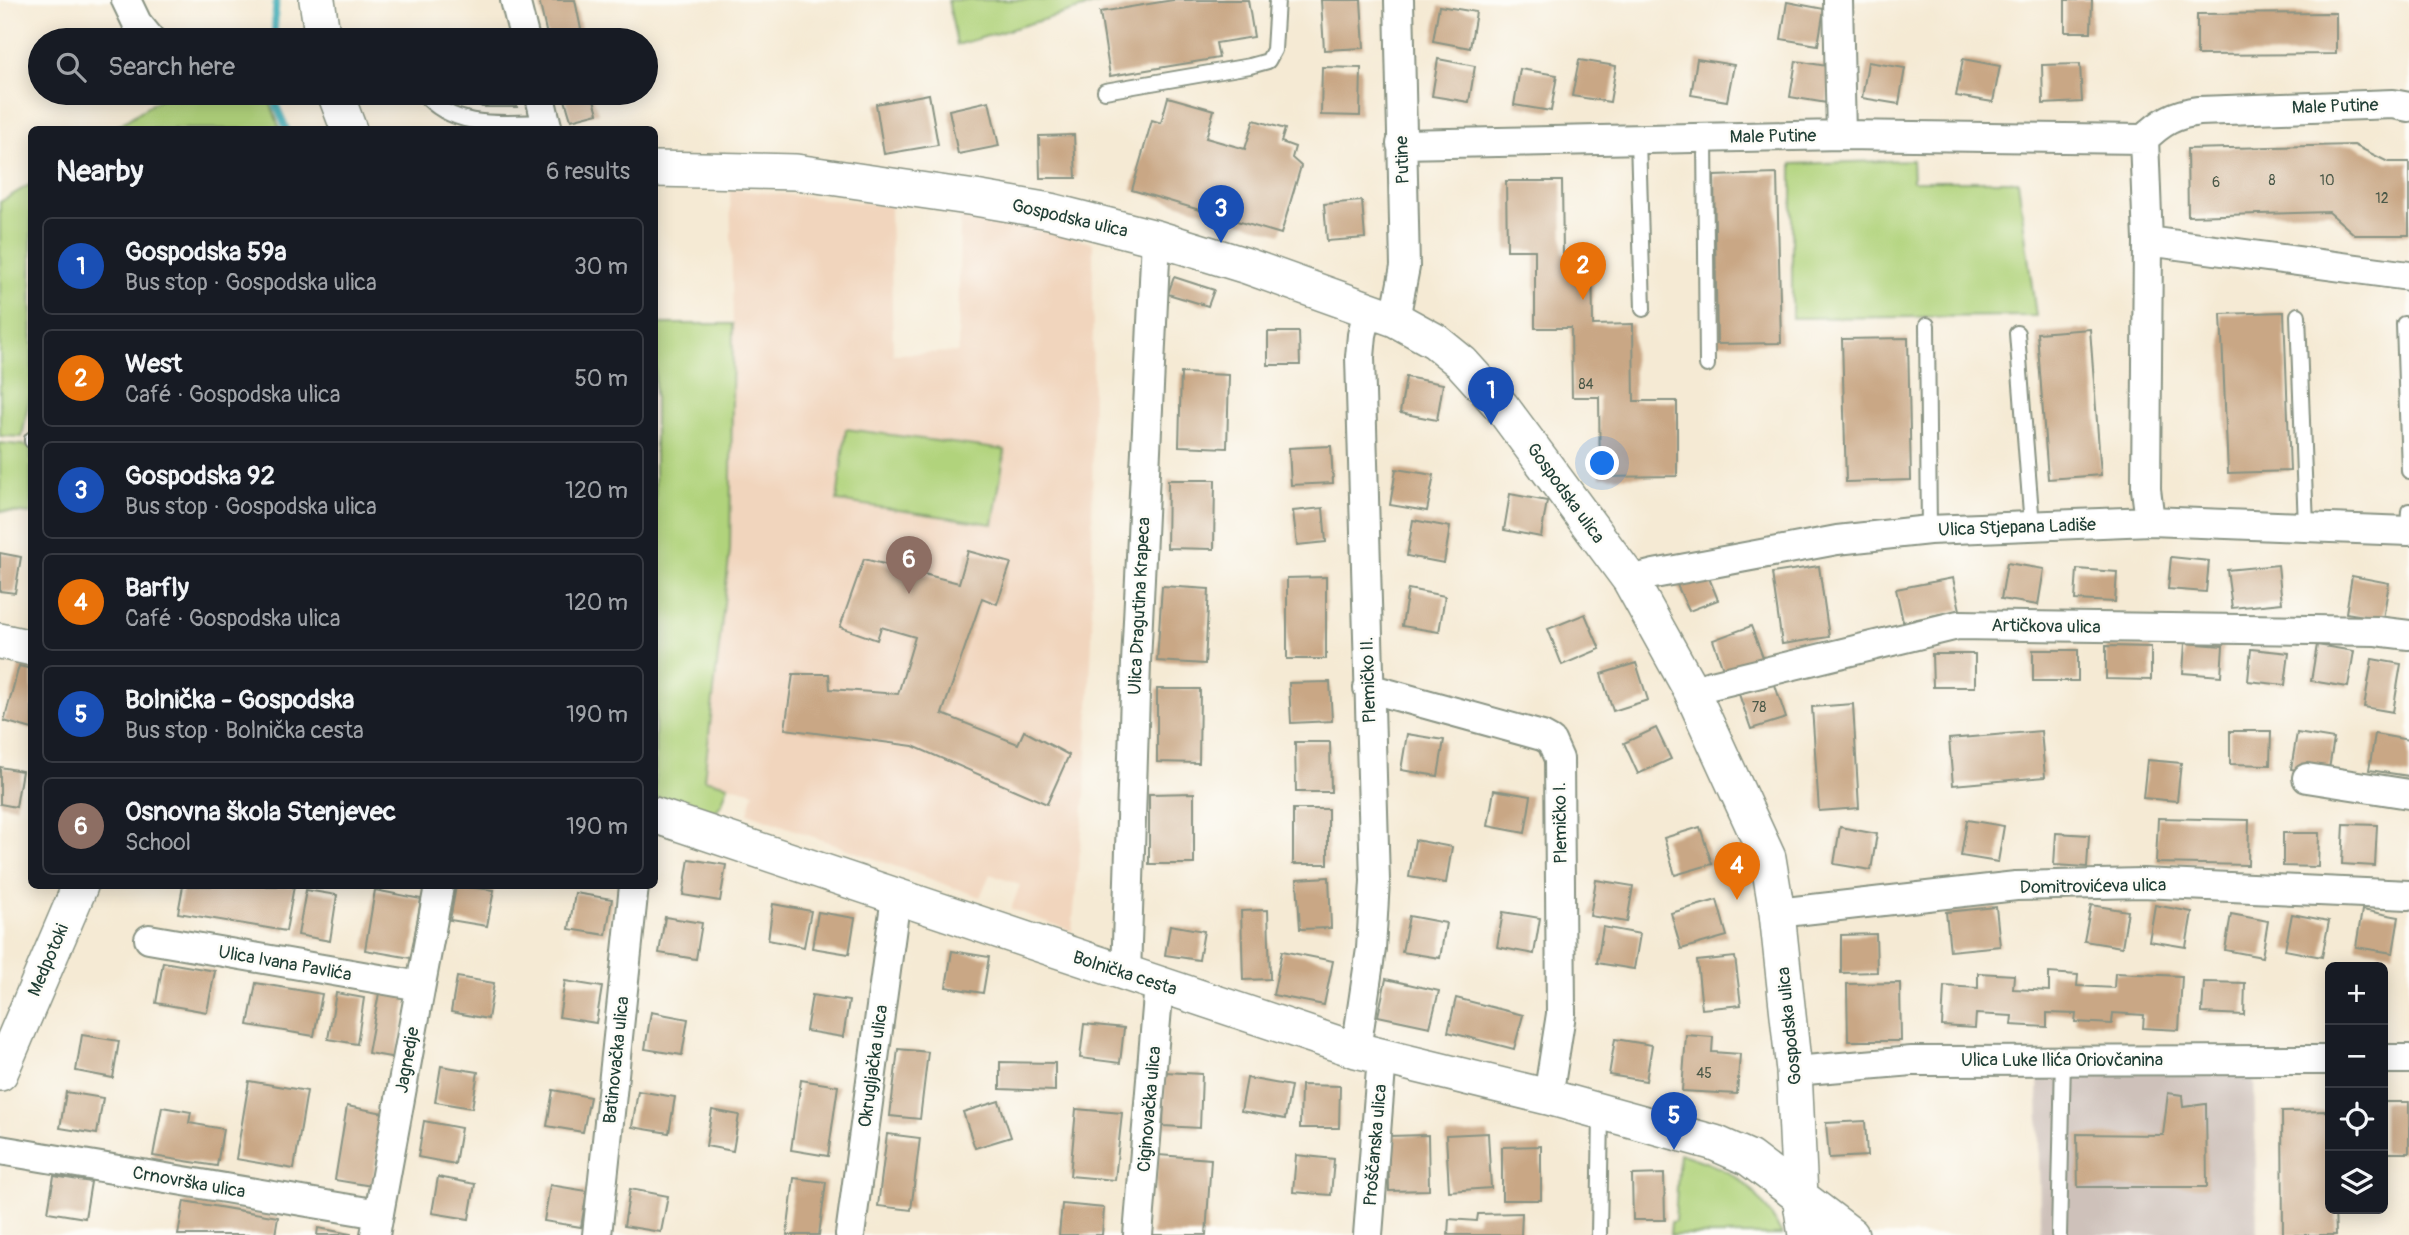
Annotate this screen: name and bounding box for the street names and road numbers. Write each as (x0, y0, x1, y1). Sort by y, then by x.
street label: Male Putine (2291, 93, 2379, 120)
street label: Male Putine (1729, 124, 1817, 149)
street label: Putine (1390, 135, 1415, 185)
street label: Gospodska ulica (1010, 194, 1130, 243)
street label: Gospodska ulica (1521, 439, 1610, 548)
street label: Ulica Stjepana Ladiše (1938, 513, 2096, 542)
street label: Ulica Dragutina Krapeca (1123, 516, 1156, 696)
street label: Artičkova ulica (1991, 614, 2101, 639)
street label: Plemičko II. (1355, 636, 1382, 724)
street label: Plemičko I. (1548, 782, 1573, 864)
street label: Domitrovićeva ulica (2020, 874, 2166, 899)
street label: Medpotoki (23, 921, 74, 1000)
street label: Ulica Ivana Pavlića (216, 940, 353, 987)
street label: Bolnička cesta (1070, 946, 1180, 1001)
street label: Gospodska ulica (1772, 966, 1807, 1086)
street label: Batinovačka ulica (598, 995, 635, 1125)
street label: Okrugljačka ulica (854, 1003, 893, 1129)
street label: Jagnedje (390, 1025, 425, 1095)
street label: Ciginovačka ulica (1133, 1045, 1166, 1173)
street label: Ulica Luke Ilića Oriovčanina (1961, 1049, 2163, 1072)
street label: Proščanska ulica (1359, 1083, 1392, 1207)
street label: Crnovrška ulica (131, 1161, 247, 1204)

